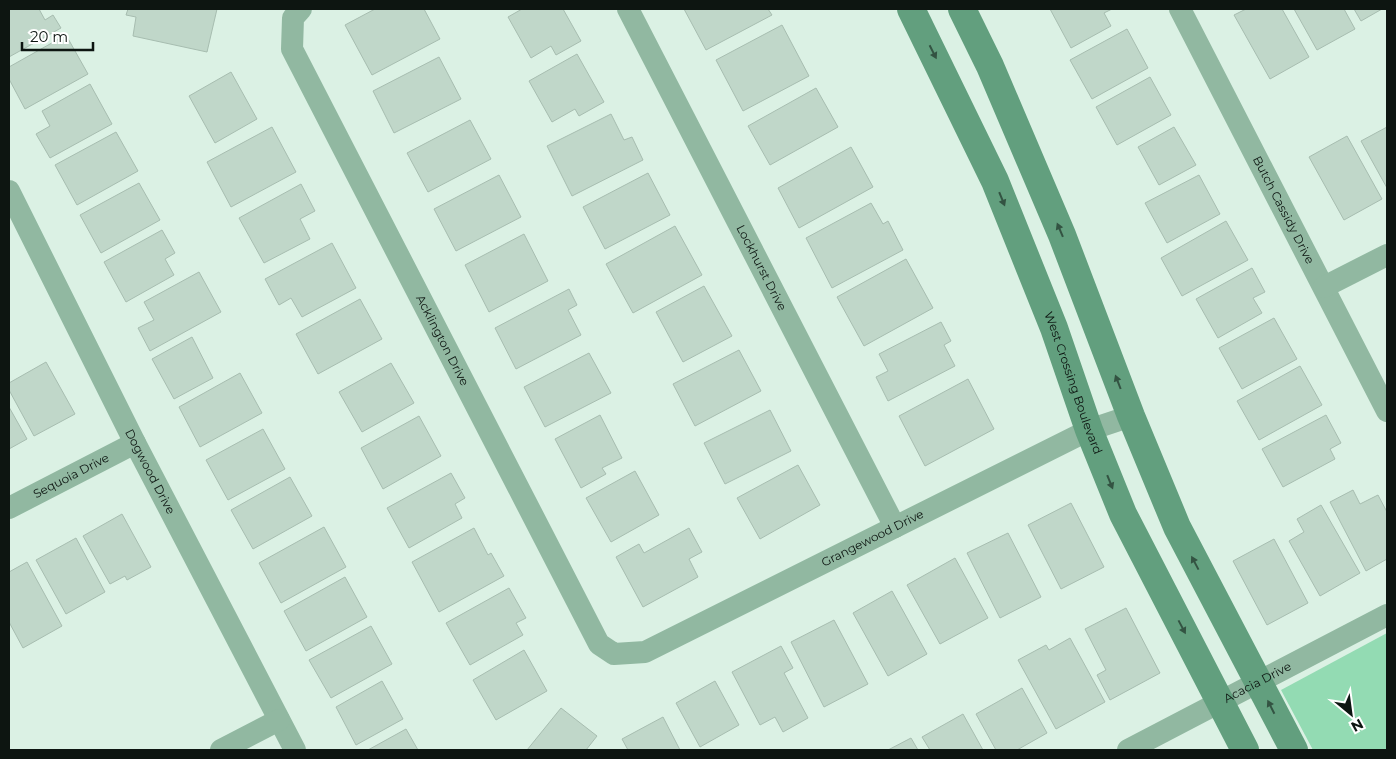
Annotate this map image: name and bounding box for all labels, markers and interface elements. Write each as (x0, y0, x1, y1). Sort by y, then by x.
scale bar (22, 20, 94, 52)
text: 20 m (30, 27, 68, 46)
one-way arrow (929, 45, 937, 59)
street label: Butch Cassidy Drive (1250, 153, 1318, 266)
one-way arrow (998, 192, 1006, 207)
street label: Lockhurst Drive (733, 222, 790, 313)
one-way arrow (1055, 223, 1063, 237)
street label: Acklington Drive (413, 292, 472, 388)
street label: West Crossing Boulevard (1041, 309, 1106, 456)
one-way arrow (1114, 374, 1121, 389)
street label: Dogwood Drive (122, 426, 179, 516)
street label: Sequoia Drive (31, 450, 111, 501)
one-way arrow (1106, 475, 1114, 489)
street label: Grangewood Drive (819, 506, 926, 570)
one-way arrow (1191, 556, 1199, 570)
one-way arrow (1178, 620, 1186, 634)
street label: Acacia Drive (1221, 658, 1294, 706)
north arrow (1326, 689, 1376, 739)
one-way arrow (1267, 700, 1275, 714)
text: N (1348, 715, 1367, 736)

